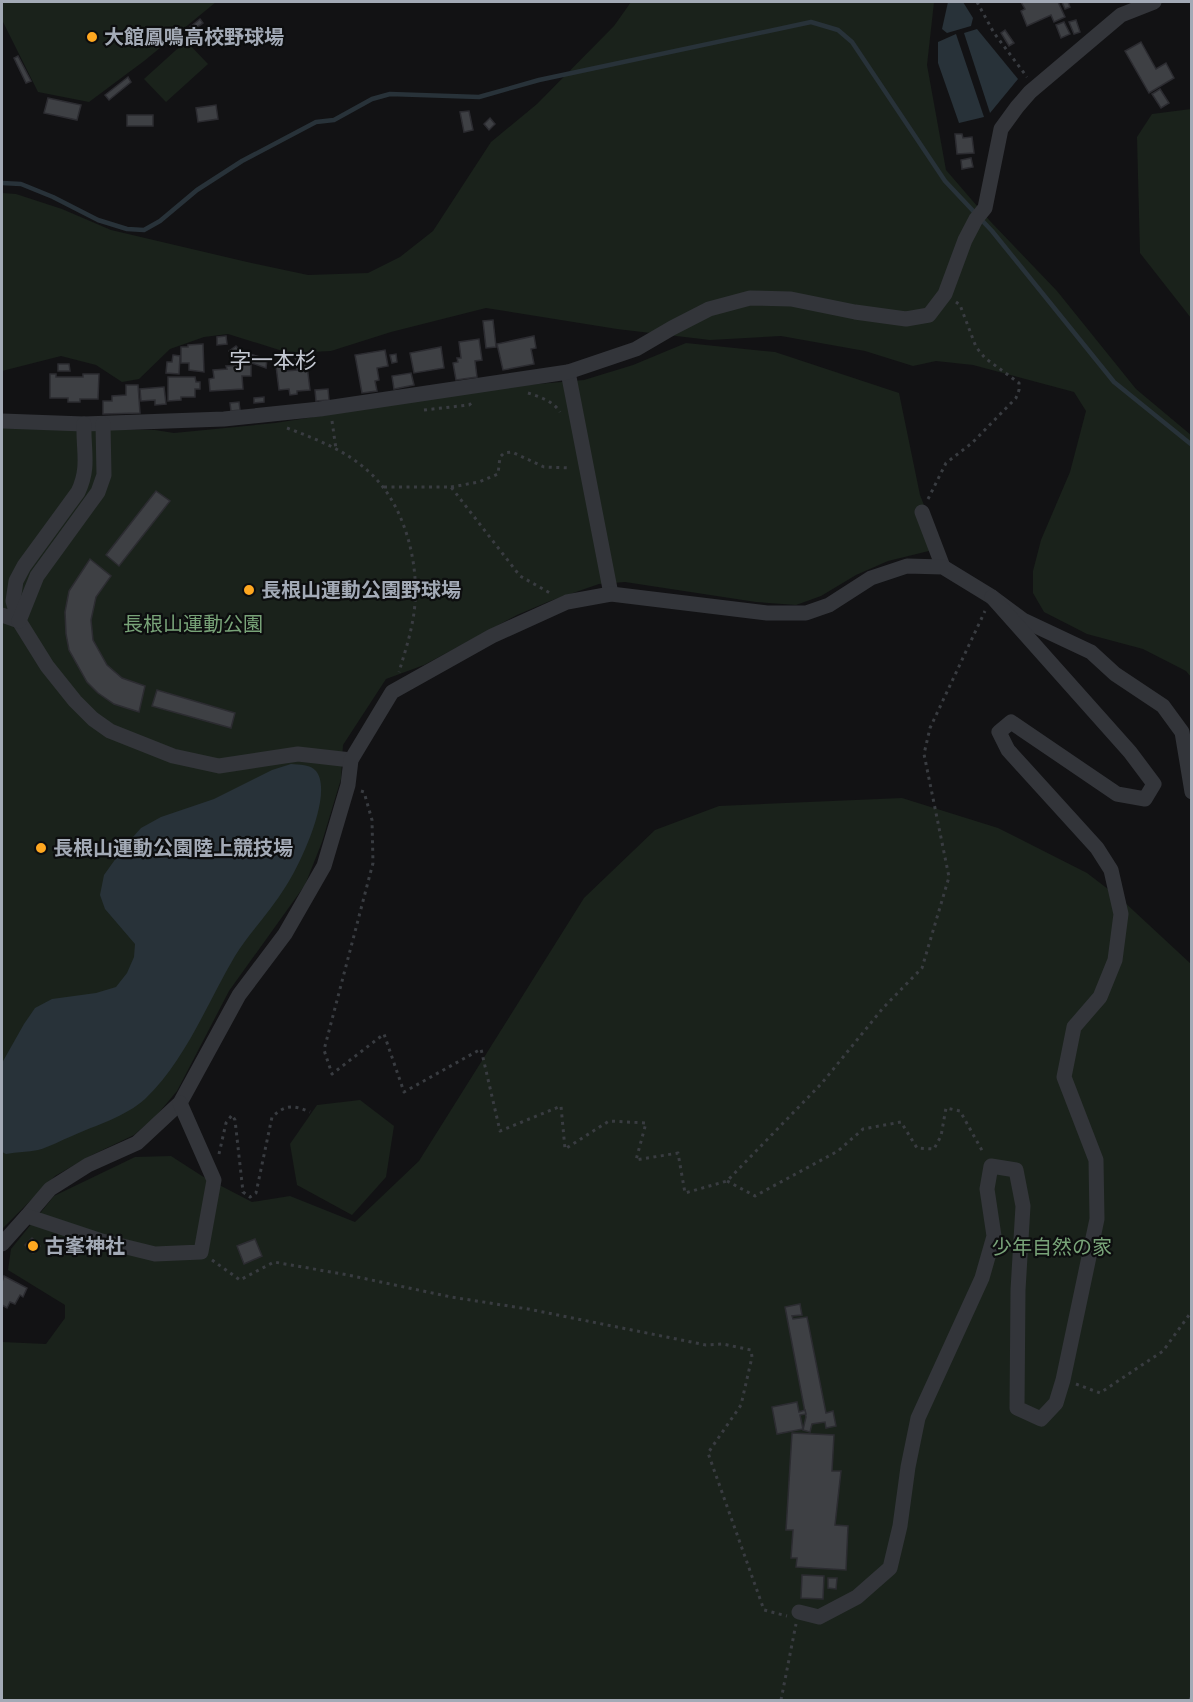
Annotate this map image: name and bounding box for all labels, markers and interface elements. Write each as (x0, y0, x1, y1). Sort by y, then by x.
place label: 大館鳳鳴高校野球場 (104, 25, 284, 49)
marker: 大館鳳鳴高校野球場 (85, 30, 99, 44)
district label: 字一本杉 (229, 347, 317, 373)
place label: 長根山運動公園野球場 (261, 578, 461, 602)
marker: 長根山運動公園野球場 (242, 583, 256, 597)
park label: 長根山運動公園 (123, 612, 263, 636)
place label: 長根山運動公園陸上競技場 (53, 836, 293, 860)
marker: 長根山運動公園陸上競技場 (34, 841, 48, 855)
place label: 古峯神社 (45, 1234, 125, 1258)
park label: 少年自然の家 (992, 1235, 1112, 1259)
marker: 古峯神社 (26, 1239, 40, 1253)

